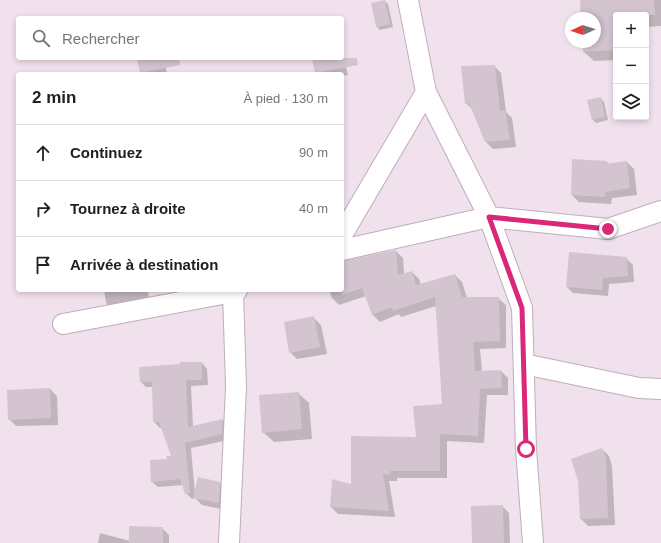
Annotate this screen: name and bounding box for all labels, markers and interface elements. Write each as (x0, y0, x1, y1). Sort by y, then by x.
north arrow (565, 12, 601, 48)
map controls (613, 12, 649, 120)
button: + (613, 12, 649, 48)
search box (16, 16, 344, 60)
icon: search (30, 27, 52, 49)
text: Rechercher (62, 30, 140, 47)
button: − (613, 48, 649, 84)
button: layers (613, 84, 649, 120)
text: 2 min (32, 88, 76, 107)
text: À pied · 130 m (243, 91, 328, 106)
icon: ahead (32, 142, 54, 164)
text: Continuez (70, 144, 143, 161)
text: 90 m (299, 145, 328, 160)
icon: right (32, 198, 54, 220)
text: Tournez à droite (70, 200, 186, 217)
text: 40 m (299, 201, 328, 216)
route end (599, 220, 617, 238)
icon: arrive (32, 254, 54, 276)
text: Arrivée à destination (70, 256, 218, 273)
route start (517, 440, 535, 458)

